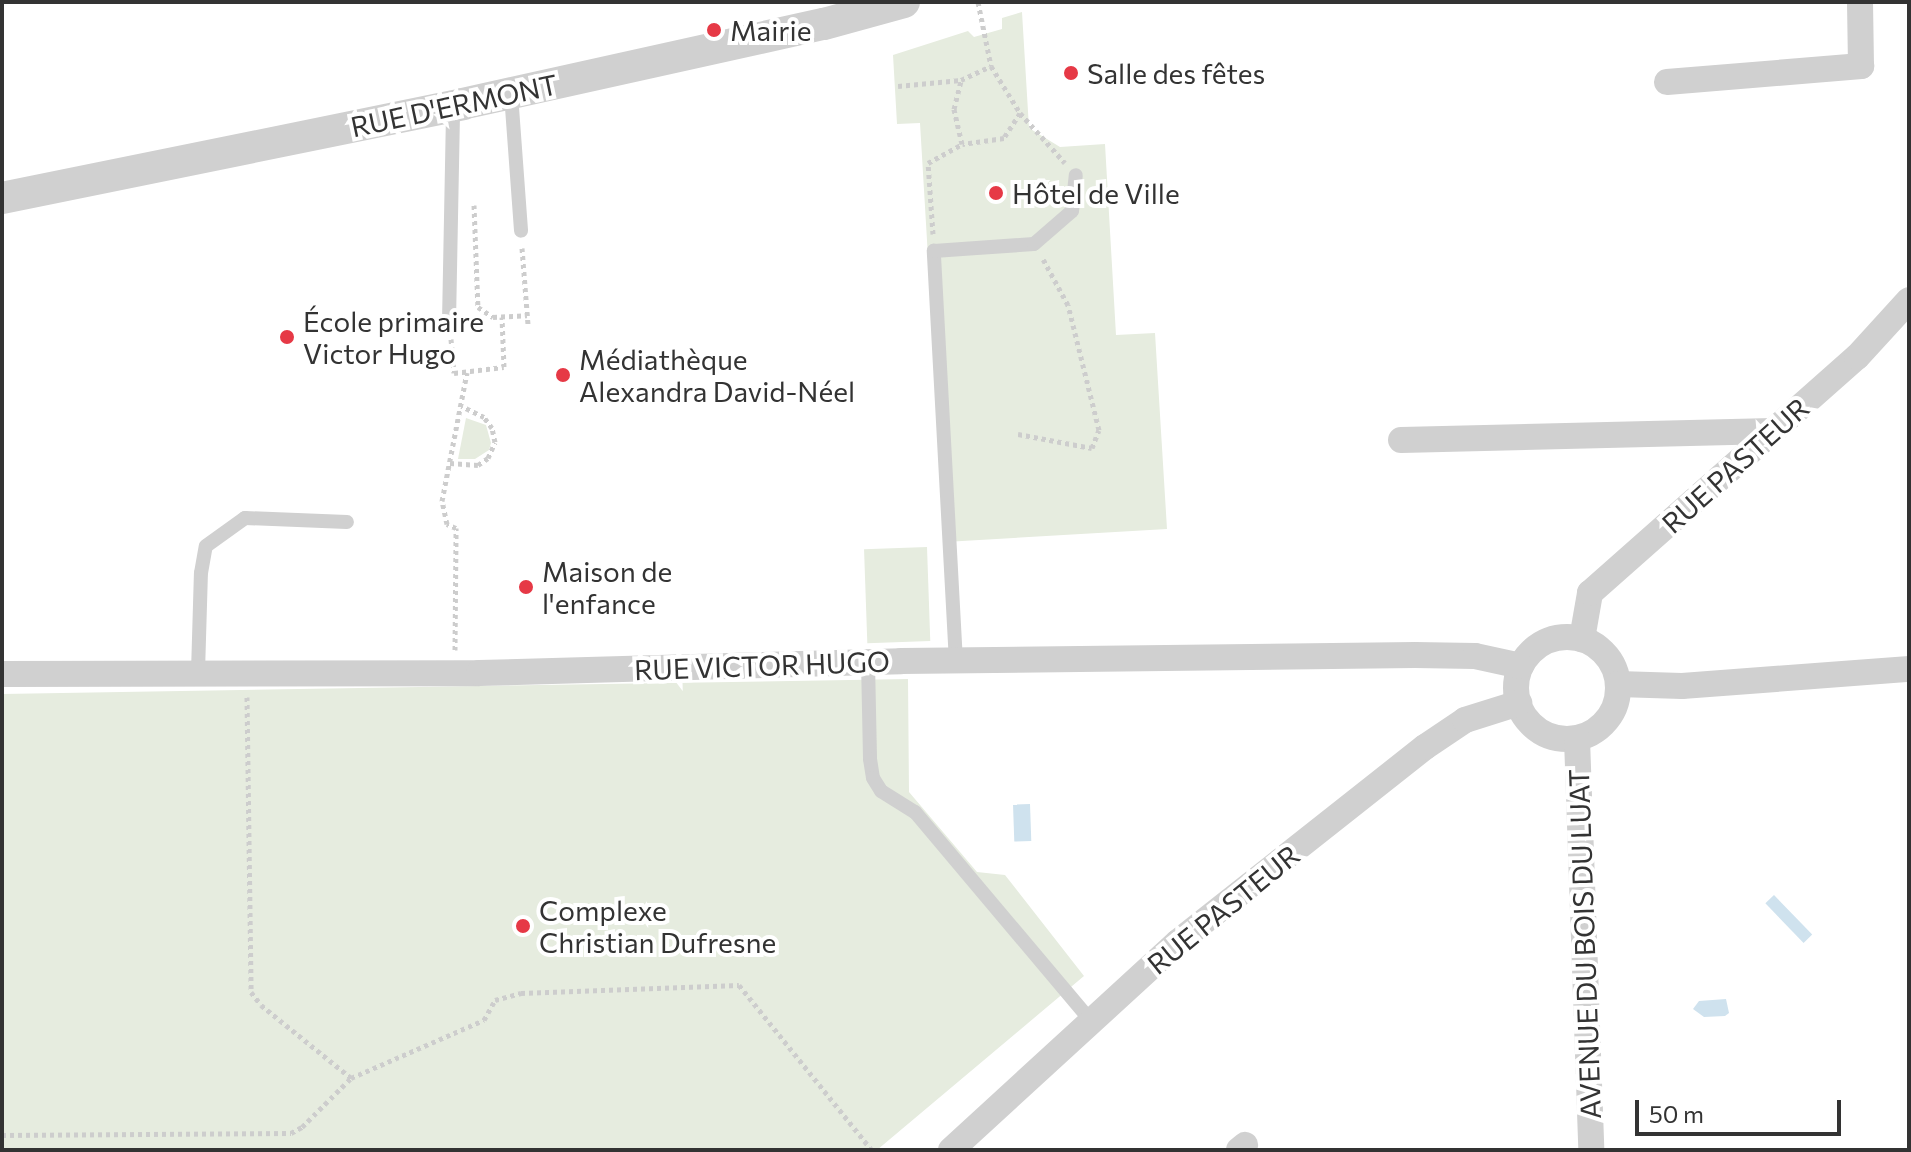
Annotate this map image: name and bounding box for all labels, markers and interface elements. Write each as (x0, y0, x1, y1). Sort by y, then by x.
place label: Mairie (730, 13, 812, 47)
marker: Mairie (705, 21, 723, 39)
place label: Salle des fêtes (1087, 56, 1265, 90)
marker: Salle des fêtes (1062, 64, 1080, 82)
street label: RUE D'ERMONT (348, 67, 560, 143)
place label: Hôtel de Ville (1012, 176, 1180, 210)
marker: Hôtel de Ville (987, 184, 1005, 202)
place label: École primaire Victor Hugo (303, 304, 484, 370)
marker: École primaire Victor Hugo (278, 328, 296, 346)
place label: Médiathèque Alexandra David-Néel (579, 342, 855, 408)
marker: Médiathèque Alexandra David-Néel (554, 366, 572, 384)
street label: RUE PASTEUR (1655, 390, 1815, 540)
place label: Maison de l'enfance (542, 554, 672, 620)
marker: Maison de l'enfance (517, 578, 535, 596)
street label: RUE VICTOR HUGO (634, 644, 890, 686)
street label: AVENUE DU BOIS DU LUAT (1561, 768, 1607, 1120)
street label: RUE PASTEUR (1140, 837, 1306, 981)
place label: Complexe Christian Dufresne (539, 893, 776, 959)
marker: Complexe Christian Dufresne (514, 917, 532, 935)
scale bar (1639, 1084, 1845, 1134)
text: 50 m (1649, 1099, 1704, 1128)

